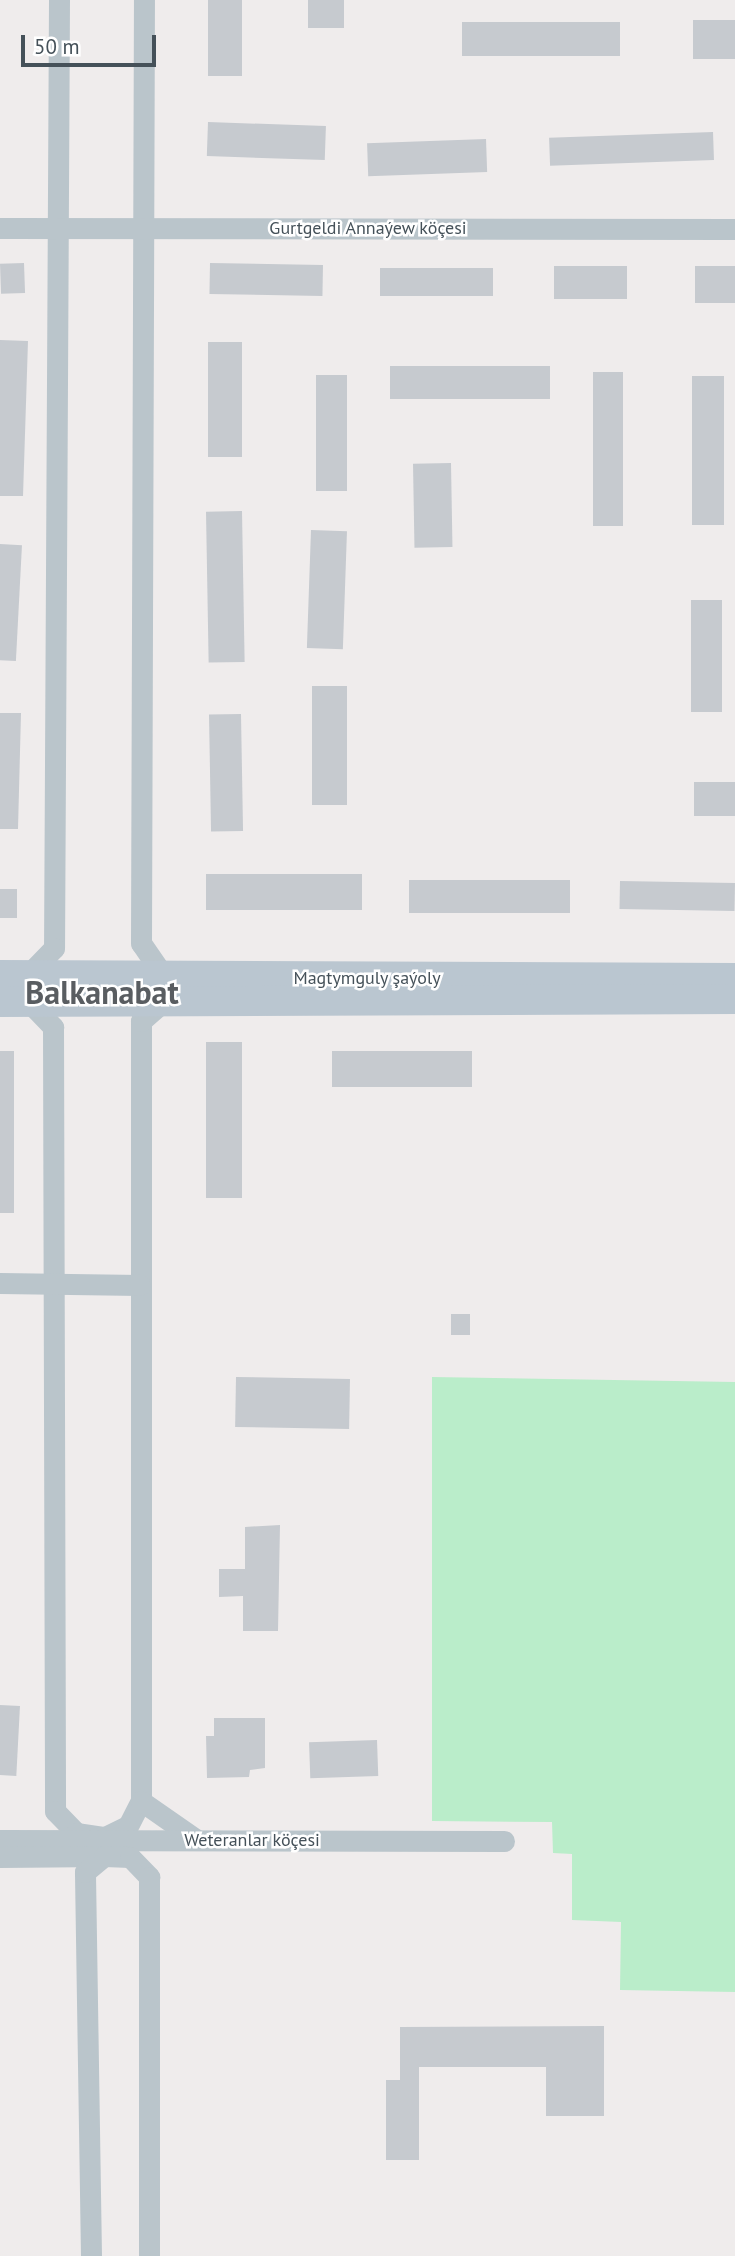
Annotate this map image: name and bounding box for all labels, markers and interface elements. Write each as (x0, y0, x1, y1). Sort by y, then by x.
scale bar (24, 21, 159, 65)
text: 50 m (34, 33, 80, 60)
street label: Gurtgeldi Annaýew köçesi (269, 217, 467, 239)
street label: Magtymguly şaýoly (293, 967, 441, 989)
district label: Balkanabat (25, 973, 179, 1011)
street label: Weteranlar köçesi (184, 1829, 320, 1851)

